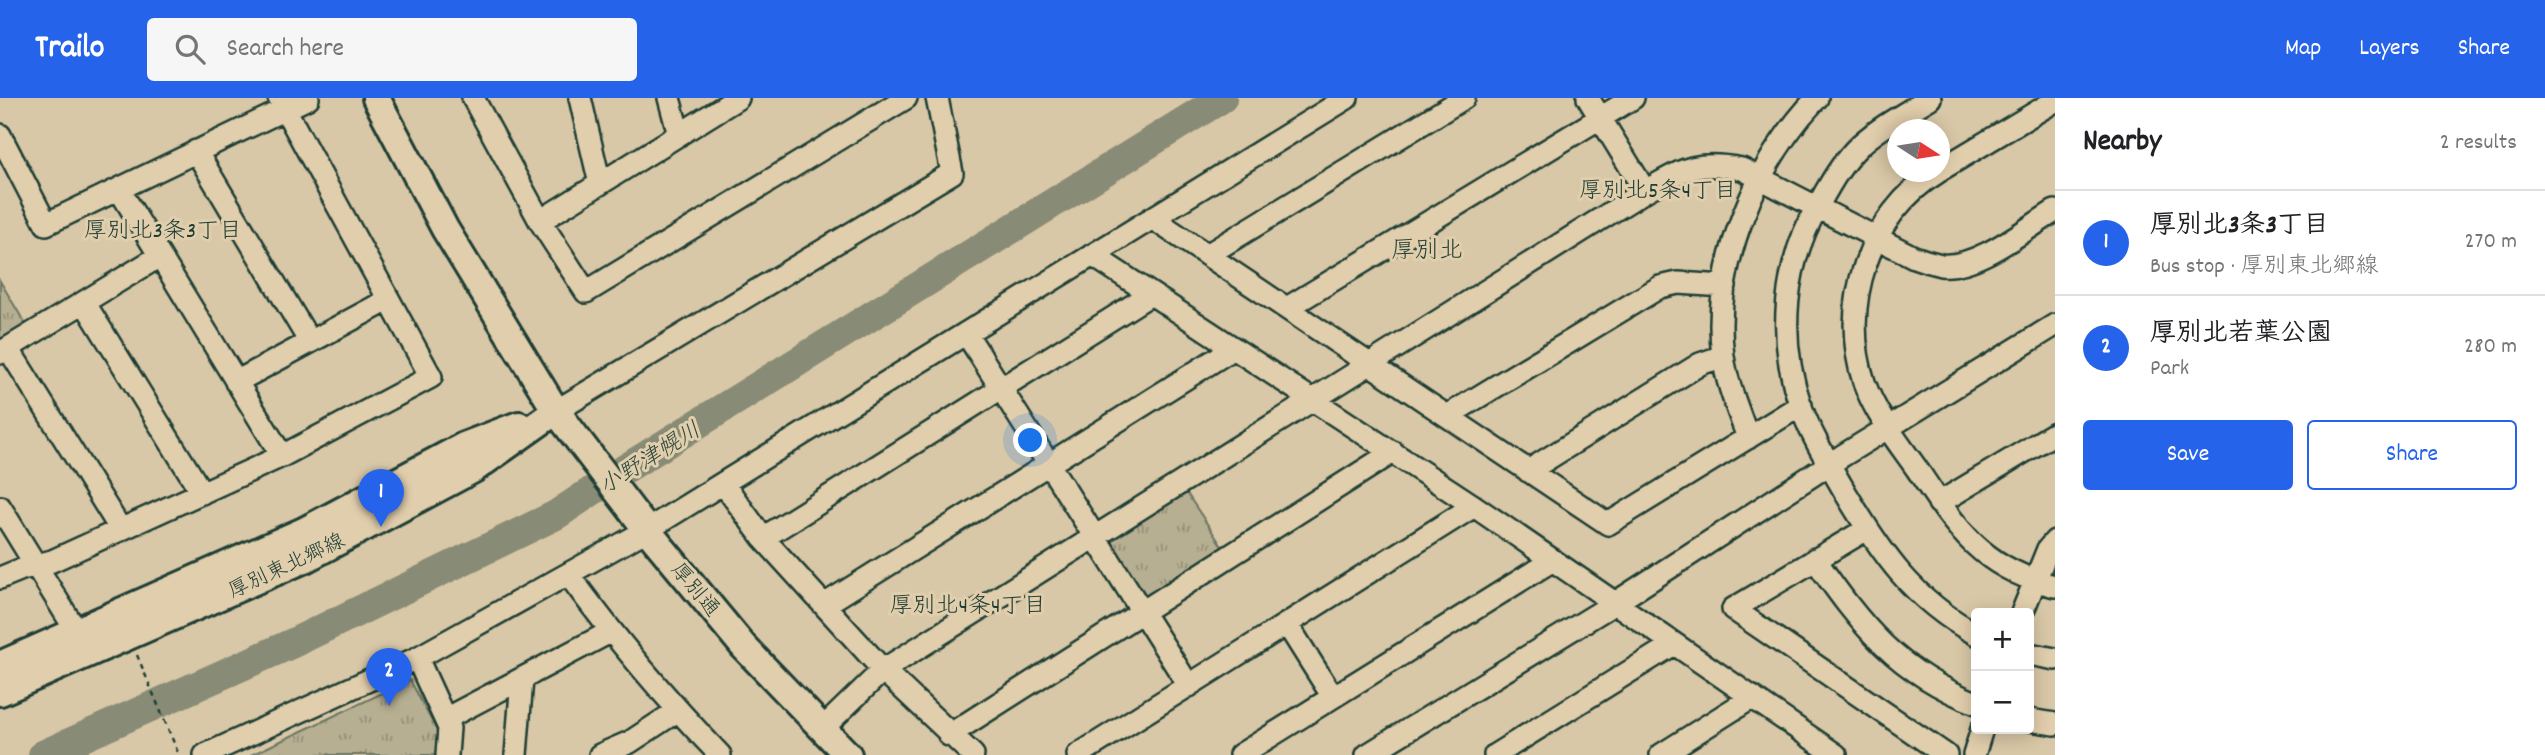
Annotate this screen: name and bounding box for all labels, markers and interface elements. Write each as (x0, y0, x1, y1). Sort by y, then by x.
search box (147, 18, 637, 81)
text: Trailo (35, 26, 105, 73)
icon: search (171, 30, 209, 68)
text: Search here (227, 31, 344, 68)
text: Map (2285, 32, 2321, 66)
text: Layers (2359, 32, 2420, 66)
text: Share (2458, 32, 2510, 66)
north arrow (1887, 119, 1950, 182)
text: Nearby (2083, 122, 2161, 165)
text: 2 results (2440, 127, 2517, 160)
district label: 厚別北5条4丁目 (1579, 176, 1737, 209)
text: 厚別北3条3丁目 (2150, 208, 2329, 245)
district label: 厚別北3条3丁目 (84, 216, 242, 249)
text: 1 (2103, 226, 2109, 259)
text: 270 m (2465, 226, 2517, 259)
district label: 厚別北 (1391, 235, 1463, 269)
text: Bus stop · 厚別東北郷線 (2150, 251, 2379, 284)
text: 厚別北若葉公園 (2150, 316, 2332, 353)
text: 2 (2101, 331, 2111, 364)
text: 280 m (2464, 331, 2517, 364)
text: Park (2150, 353, 2189, 386)
water label: 小野津幌川 (593, 416, 708, 504)
button: Save (2083, 420, 2293, 490)
button: Share (2307, 420, 2517, 490)
your location (1013, 423, 1047, 457)
pin: 1 (358, 469, 404, 527)
street label: 厚別東北郷線 (224, 527, 351, 608)
street label: 厚別通 (662, 557, 725, 625)
district label: 厚別北4条4丁目 (889, 591, 1047, 624)
map controls (1971, 608, 2034, 734)
button: + (1971, 608, 2034, 671)
pin: 2 (366, 648, 412, 706)
button: − (1971, 671, 2034, 734)

